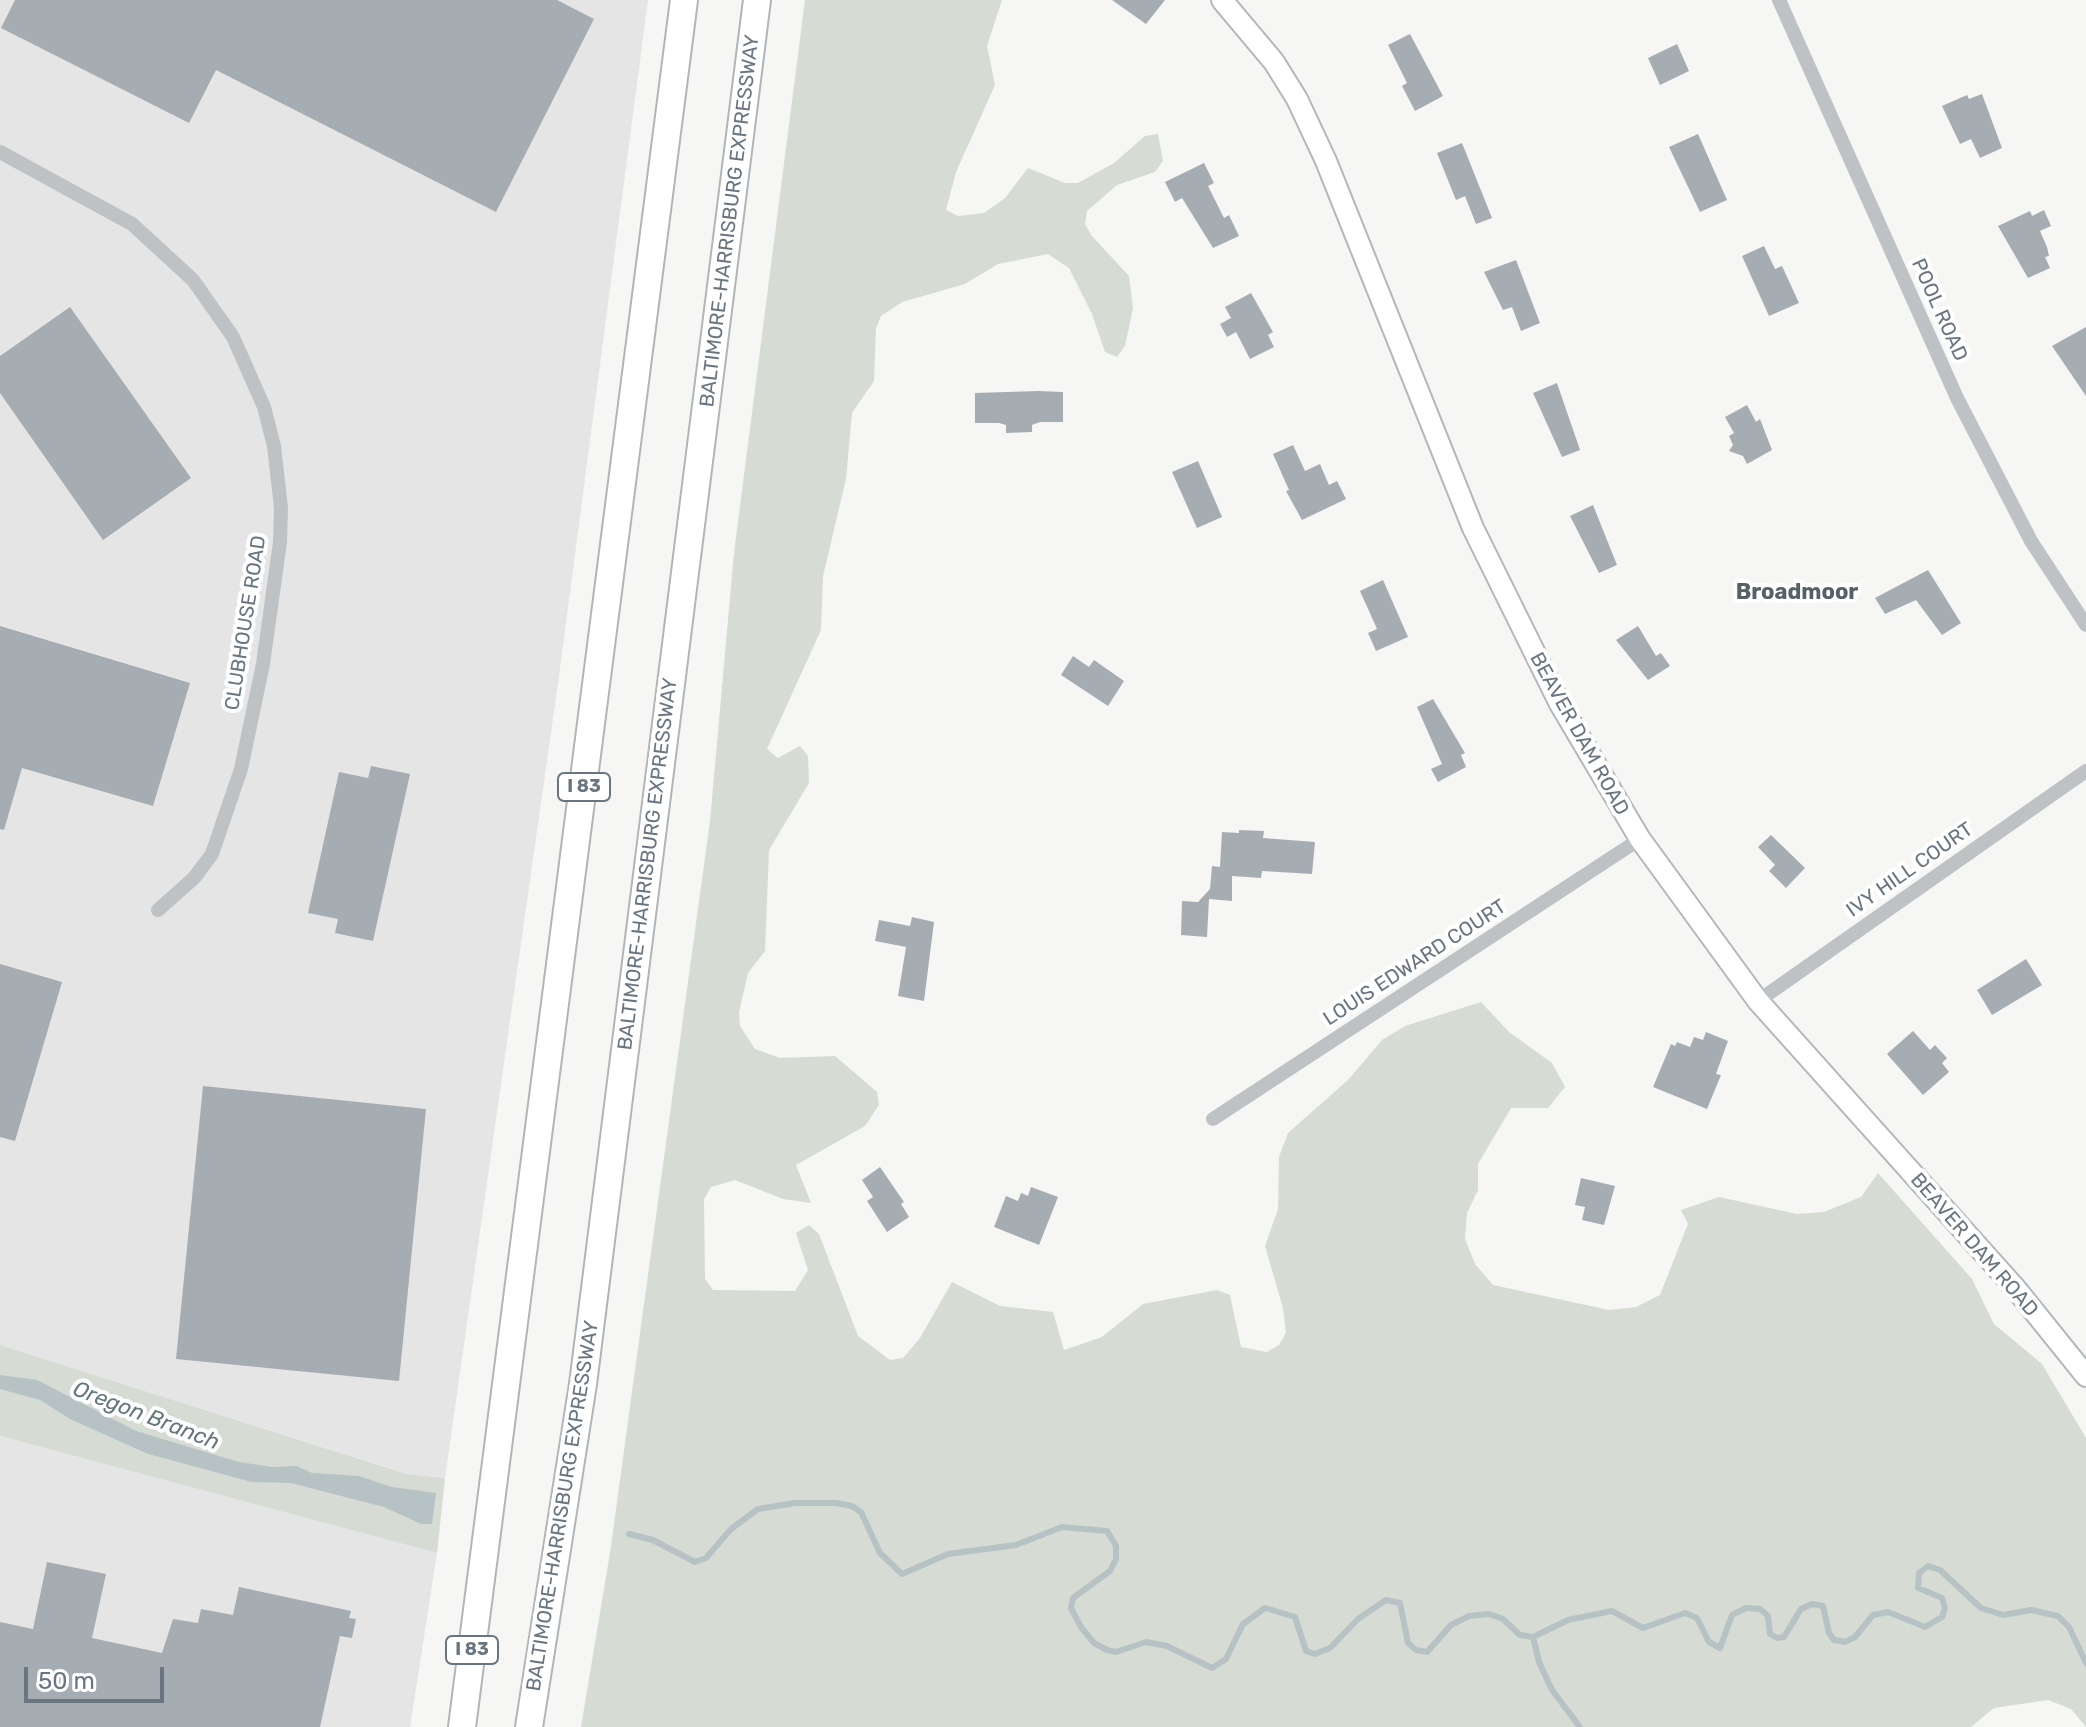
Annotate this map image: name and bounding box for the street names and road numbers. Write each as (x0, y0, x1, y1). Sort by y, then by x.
street label: BALTIMORE-HARRISBURG EXPRESSWAY (695, 33, 765, 409)
street label: POOL ROAD (1906, 255, 1972, 365)
street label: CLUBHOUSE ROAD (220, 534, 272, 712)
street label: BEAVER DAM ROAD (1524, 648, 1634, 820)
street label: BALTIMORE-HARRISBURG EXPRESSWAY (613, 676, 683, 1052)
road number: I 83 (558, 773, 610, 801)
street label: IVY HILL COURT (1842, 817, 1978, 923)
street label: LOUIS EDWARD COURT (1319, 895, 1511, 1031)
street label: BEAVER DAM ROAD (1905, 1168, 2043, 1322)
street label: BALTIMORE-HARRISBURG EXPRESSWAY (522, 1319, 604, 1693)
road number: I 83 (446, 1636, 498, 1664)

